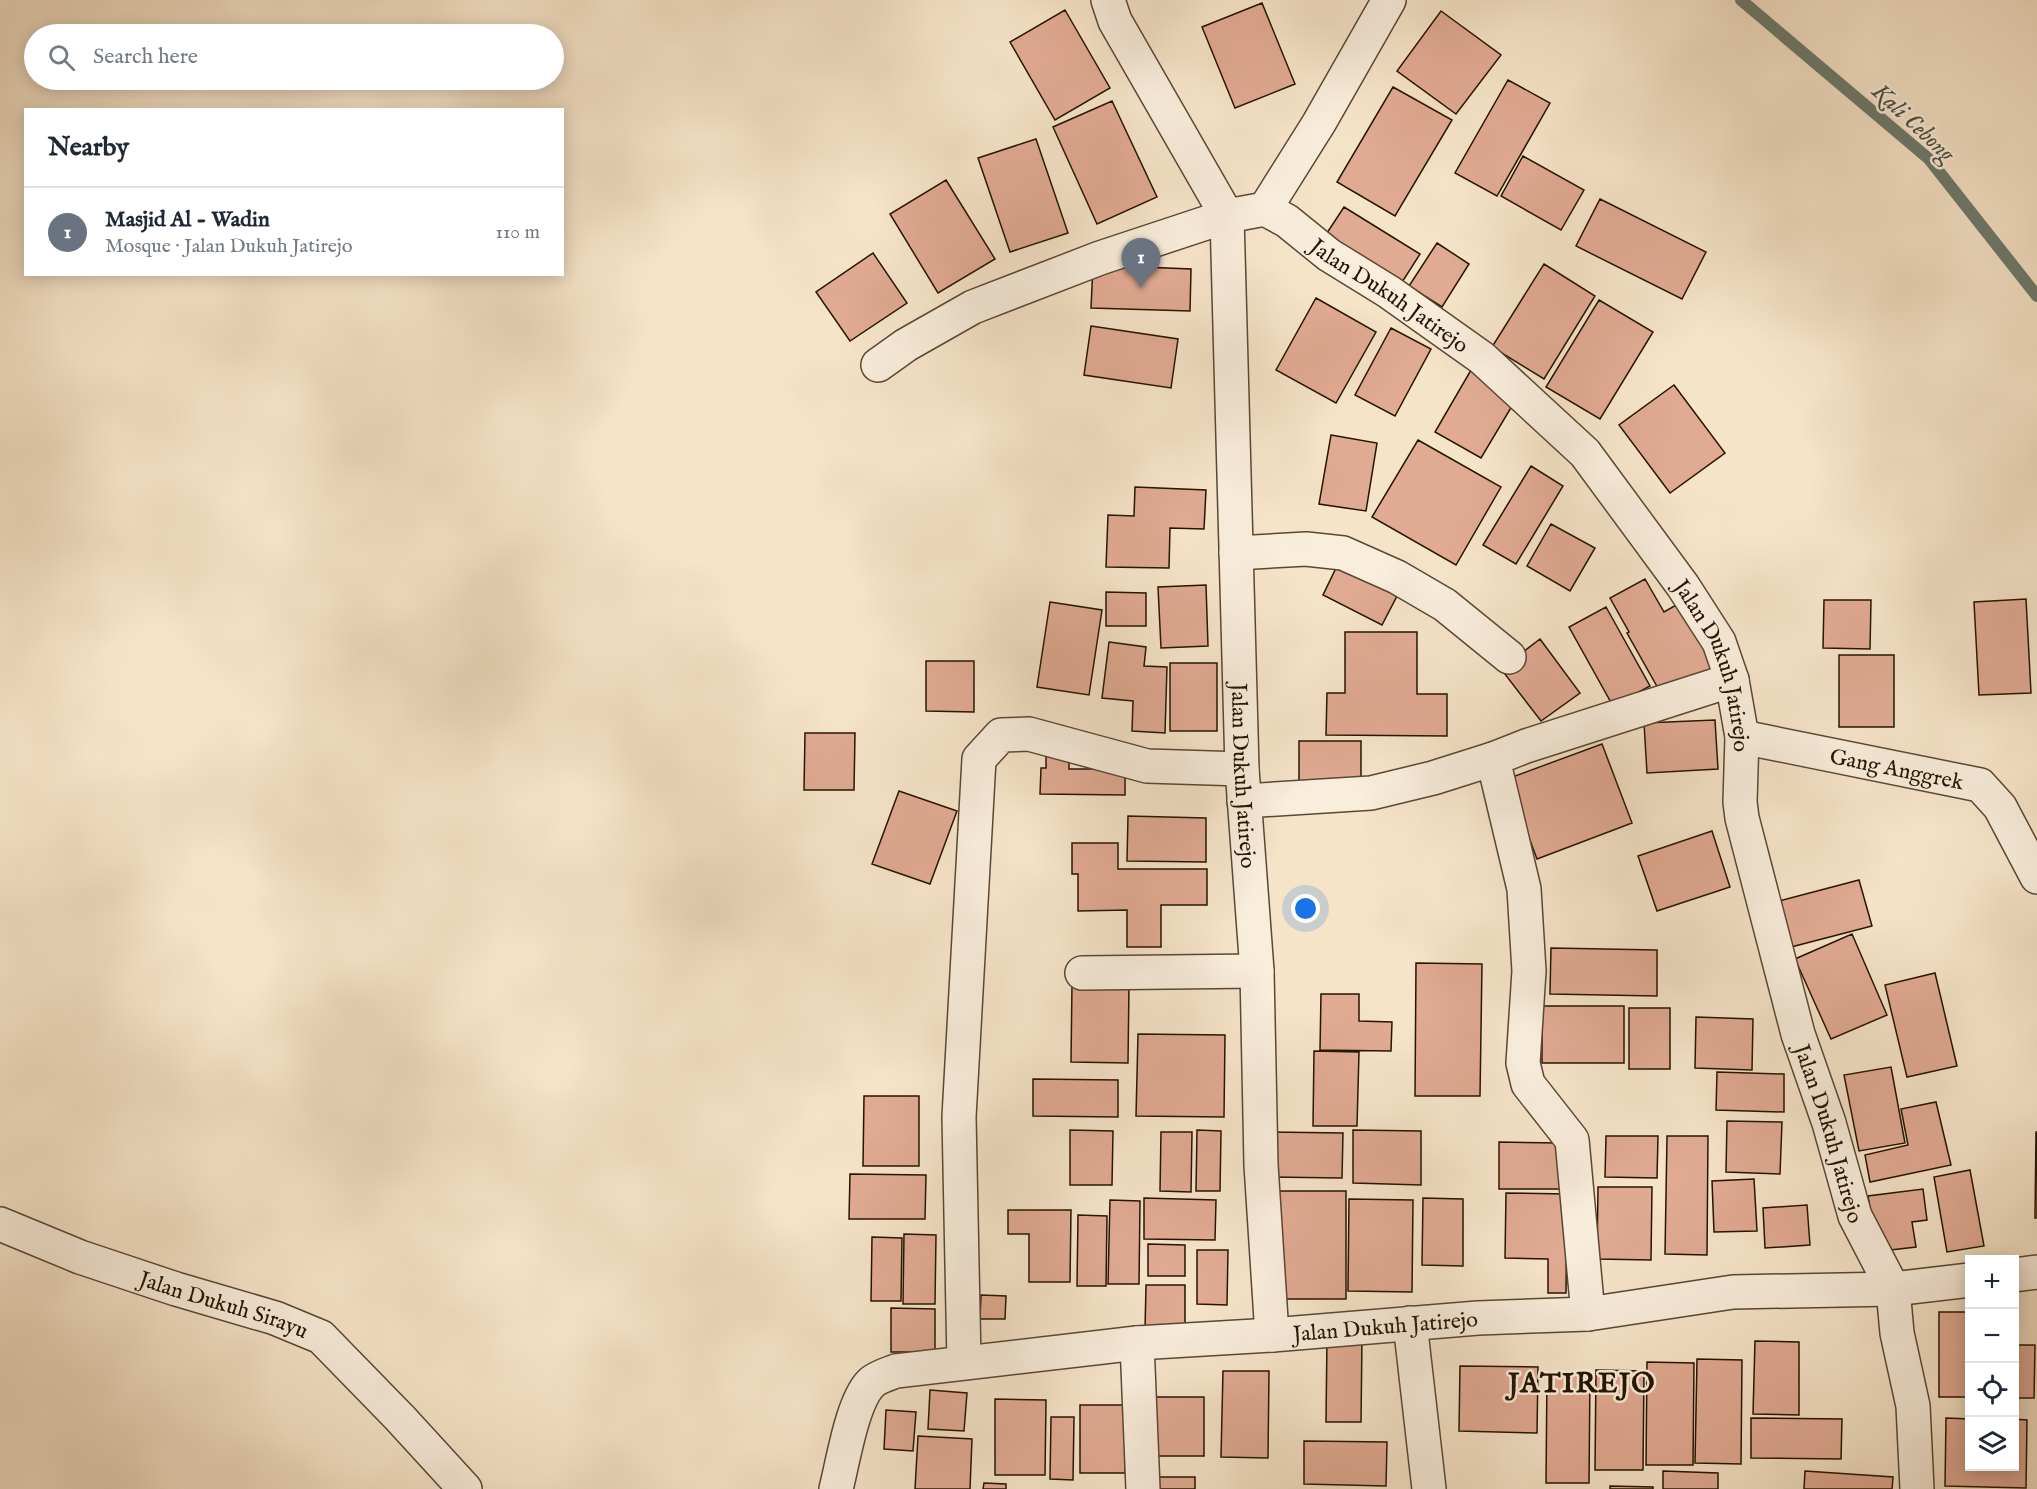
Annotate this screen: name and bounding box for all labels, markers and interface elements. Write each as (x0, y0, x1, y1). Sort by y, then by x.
search box (24, 24, 564, 90)
icon: search (45, 41, 78, 74)
text: Search here (93, 43, 198, 71)
water label: Kali Cebong (1864, 76, 1962, 170)
text: Nearby (48, 131, 129, 164)
text: Masjid Al - Wadin (105, 206, 270, 234)
text: 1 (64, 220, 71, 245)
text: 110 m (496, 220, 540, 245)
street label: Jalan Dukuh Jatirejo (1301, 231, 1474, 360)
text: Mosque · Jalan Dukuh Jatirejo (105, 234, 352, 259)
pin: 1 (1122, 238, 1160, 288)
street label: Jalan Dukuh Jatirejo (1665, 572, 1754, 753)
street label: Jalan Dukuh Jatirejo (1224, 680, 1261, 870)
street label: Gang Anggrek (1827, 743, 1966, 797)
your location (1291, 894, 1320, 923)
street label: Jalan Dukuh Jatirejo (1786, 1038, 1869, 1229)
map controls (1965, 1255, 2019, 1471)
button: + (1965, 1255, 2019, 1309)
street label: Jalan Dukuh Sirayu (132, 1265, 312, 1346)
street label: Jalan Dukuh Jatirejo (1289, 1306, 1479, 1349)
button: − (1965, 1309, 2019, 1363)
button: locate (1965, 1363, 2019, 1417)
district label: JATIREJO (1504, 1367, 1656, 1402)
button: layers (1965, 1417, 2019, 1471)

